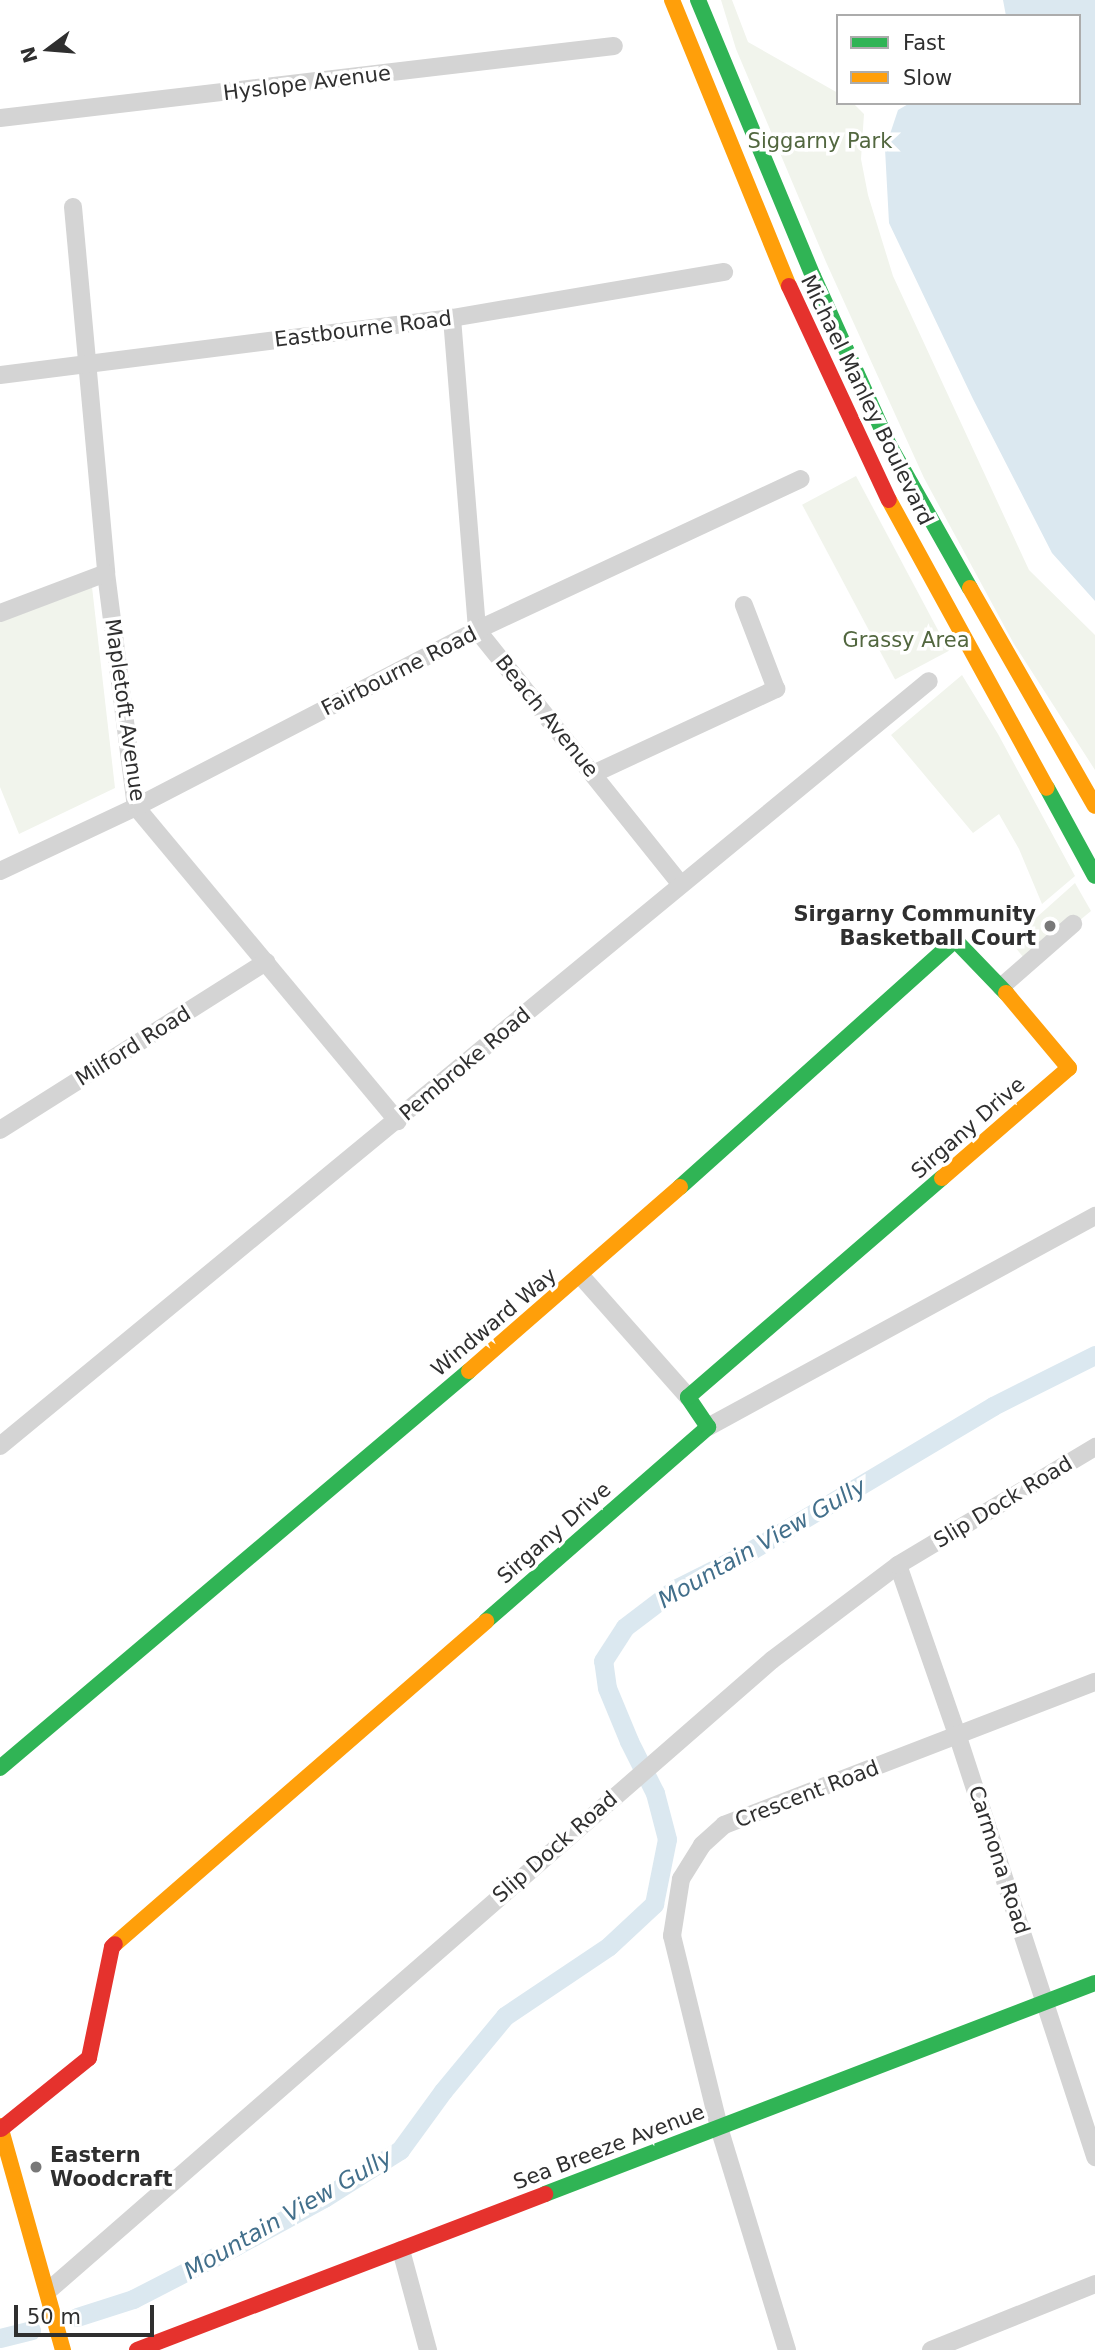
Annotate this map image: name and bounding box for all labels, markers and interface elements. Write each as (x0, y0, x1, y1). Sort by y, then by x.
north arrow (14, 14, 84, 84)
legend (836, 14, 1081, 105)
text: Fast (903, 31, 945, 55)
text: N (16, 44, 42, 65)
street label: Hyslope Avenue (222, 60, 392, 106)
text: Slow (903, 66, 952, 90)
park label: Siggarny Park (748, 128, 892, 154)
street label: Michael Manley Boulevard (795, 271, 939, 529)
street label: Eastbourne Road (273, 306, 453, 352)
street label: Mapletoft Avenue (100, 617, 150, 803)
street label: Fairbourne Road (317, 621, 481, 721)
park label: Grassy Area (842, 627, 970, 653)
street label: Beach Avenue (490, 650, 604, 782)
place label: Sirgarny Community Basketball Court (793, 901, 1036, 951)
marker: Sirgarny Community Basketball Court (1042, 918, 1058, 934)
street label: Milford Road (71, 1001, 195, 1091)
street label: Pembroke Road (394, 1002, 536, 1126)
street label: Sirgany Drive (906, 1072, 1030, 1184)
street label: Windward Way (426, 1262, 562, 1382)
street label: Slip Dock Road (929, 1451, 1077, 1553)
water label: Mountain View Gully (653, 1472, 871, 1614)
street label: Sirgany Drive (492, 1477, 616, 1589)
street label: Crescent Road (731, 1755, 883, 1833)
street label: Carmona Road (963, 1783, 1035, 1937)
street label: Slip Dock Road (487, 1786, 623, 1908)
street label: Sea Breeze Avenue (510, 2099, 708, 2195)
place label: Eastern Woodcraft (50, 2142, 172, 2192)
water label: Mountain View Gully (179, 2143, 397, 2285)
marker: Eastern Woodcraft (28, 2159, 44, 2175)
scale bar (18, 2290, 158, 2334)
text: 50 m (27, 2305, 81, 2329)

